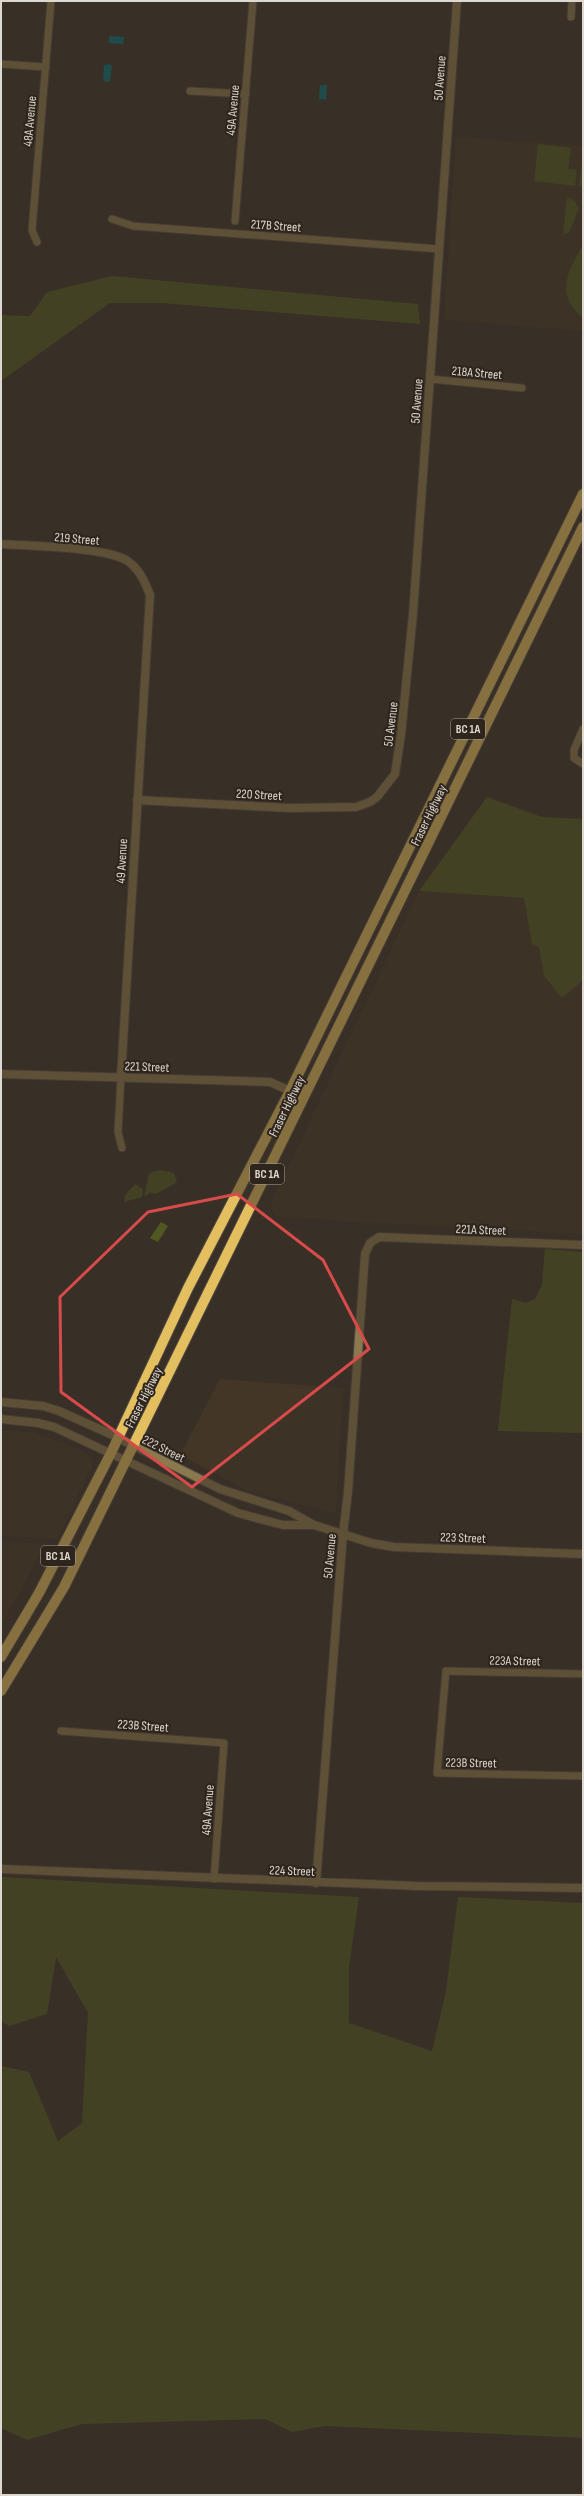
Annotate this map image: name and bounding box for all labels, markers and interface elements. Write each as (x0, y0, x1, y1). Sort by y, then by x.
street label: 50 Avenue (430, 55, 450, 101)
street label: 49A Avenue (223, 84, 243, 136)
street label: 48A Avenue (20, 95, 40, 147)
street label: 217B Street (250, 216, 302, 236)
street label: 218A Street (451, 363, 503, 383)
street label: 50 Avenue (407, 378, 427, 424)
street label: 219 Street (54, 529, 100, 549)
street label: 50 Avenue (380, 701, 402, 747)
road number: BC 1A (451, 719, 485, 739)
street label: Fraser Highway (407, 782, 451, 849)
street label: 220 Street (236, 786, 282, 804)
street label: 49 Avenue (113, 838, 131, 884)
street label: 221 Street (124, 1058, 170, 1076)
street label: Fraser Highway (265, 1073, 309, 1140)
road number: BC 1A (250, 1164, 284, 1184)
street label: 221A Street (455, 1221, 507, 1239)
street label: Fraser Highway (122, 1364, 166, 1430)
street label: 222 Street (140, 1432, 188, 1466)
street label: 223 Street (440, 1529, 486, 1547)
street label: 50 Avenue (320, 1533, 340, 1579)
road number: BC 1A (41, 1546, 75, 1566)
street label: 223A Street (489, 1653, 541, 1669)
street label: 223B Street (117, 1716, 169, 1736)
street label: 223B Street (445, 1755, 497, 1771)
street label: 49A Avenue (198, 1784, 218, 1836)
street label: 224 Street (269, 1862, 315, 1880)

